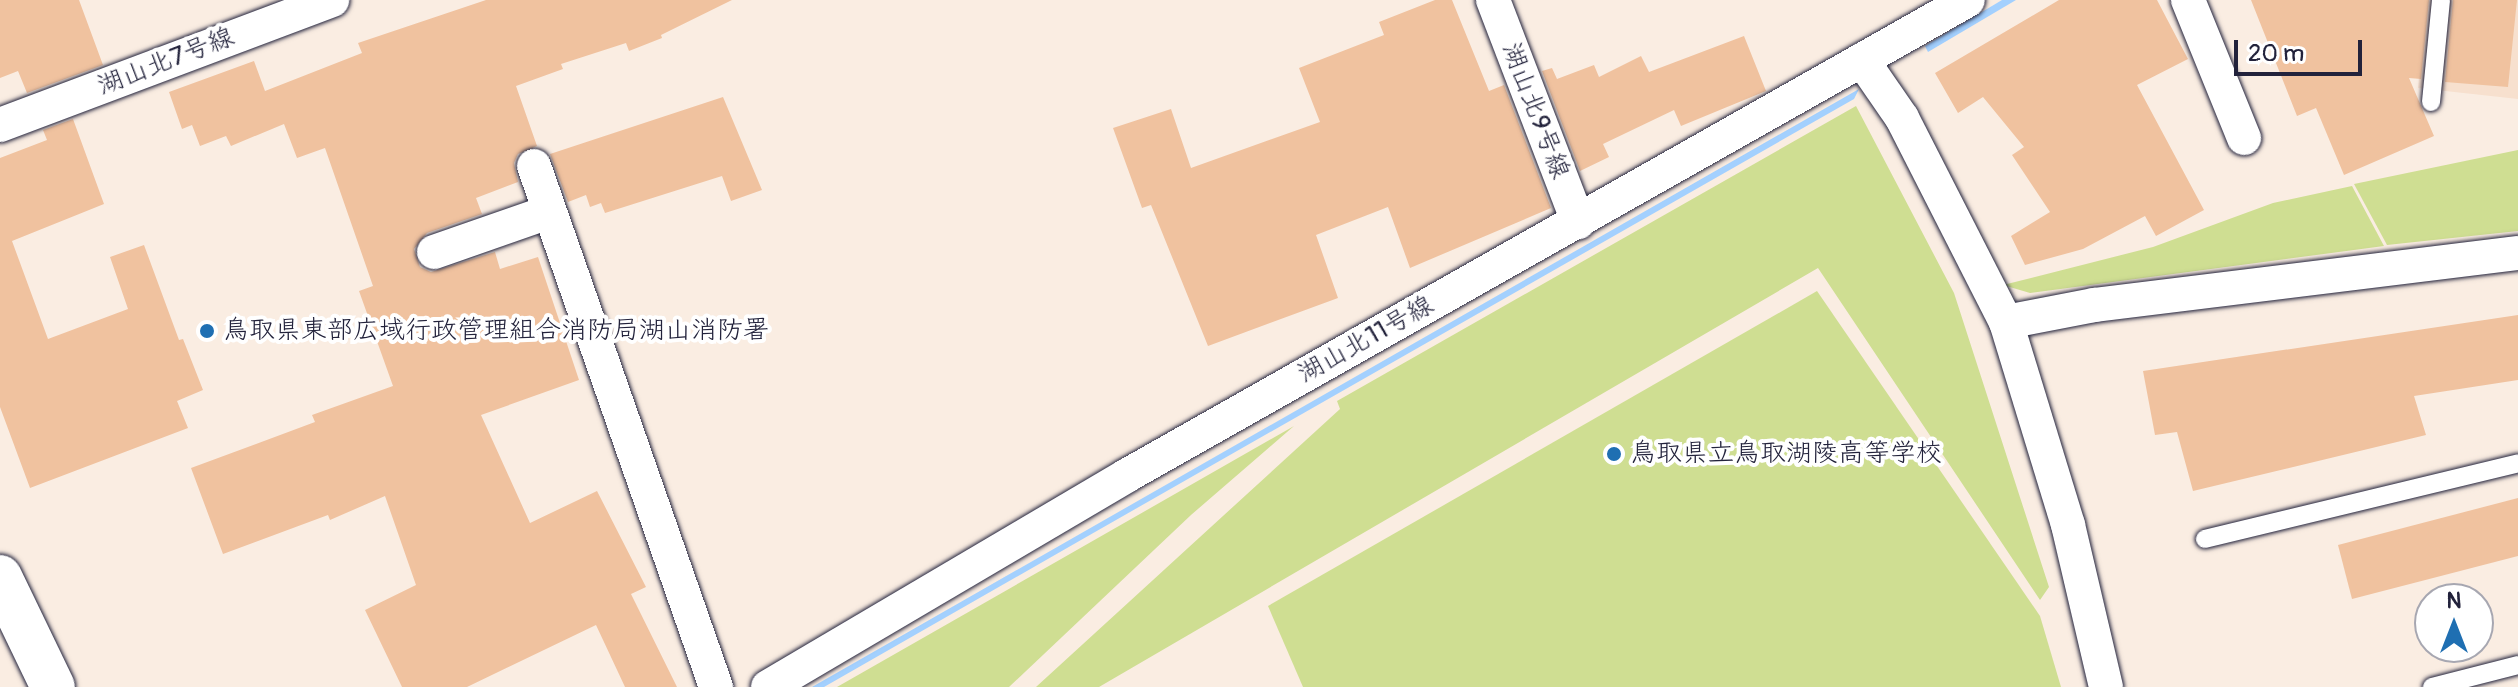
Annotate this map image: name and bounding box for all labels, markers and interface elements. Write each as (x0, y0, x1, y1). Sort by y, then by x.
street label: 湖山北7号線 (93, 22, 239, 102)
scale bar (2238, 24, 2366, 74)
street label: 湖山北9号線 (1495, 38, 1575, 184)
text: 20 m (2248, 39, 2304, 68)
street label: 湖山北11号線 (1293, 290, 1439, 390)
place label: 鳥取県東部広域行政管理組合消防局湖山消防署 (223, 315, 769, 347)
marker: 鳥取県東部広域行政管理組合消防局湖山消防署 (198, 322, 216, 340)
place label: 鳥取県立鳥取湖陵高等学校 (1630, 438, 1942, 470)
marker: 鳥取県立鳥取湖陵高等学校 (1605, 445, 1623, 463)
north arrow (2414, 583, 2494, 663)
text: N (2447, 587, 2461, 615)

